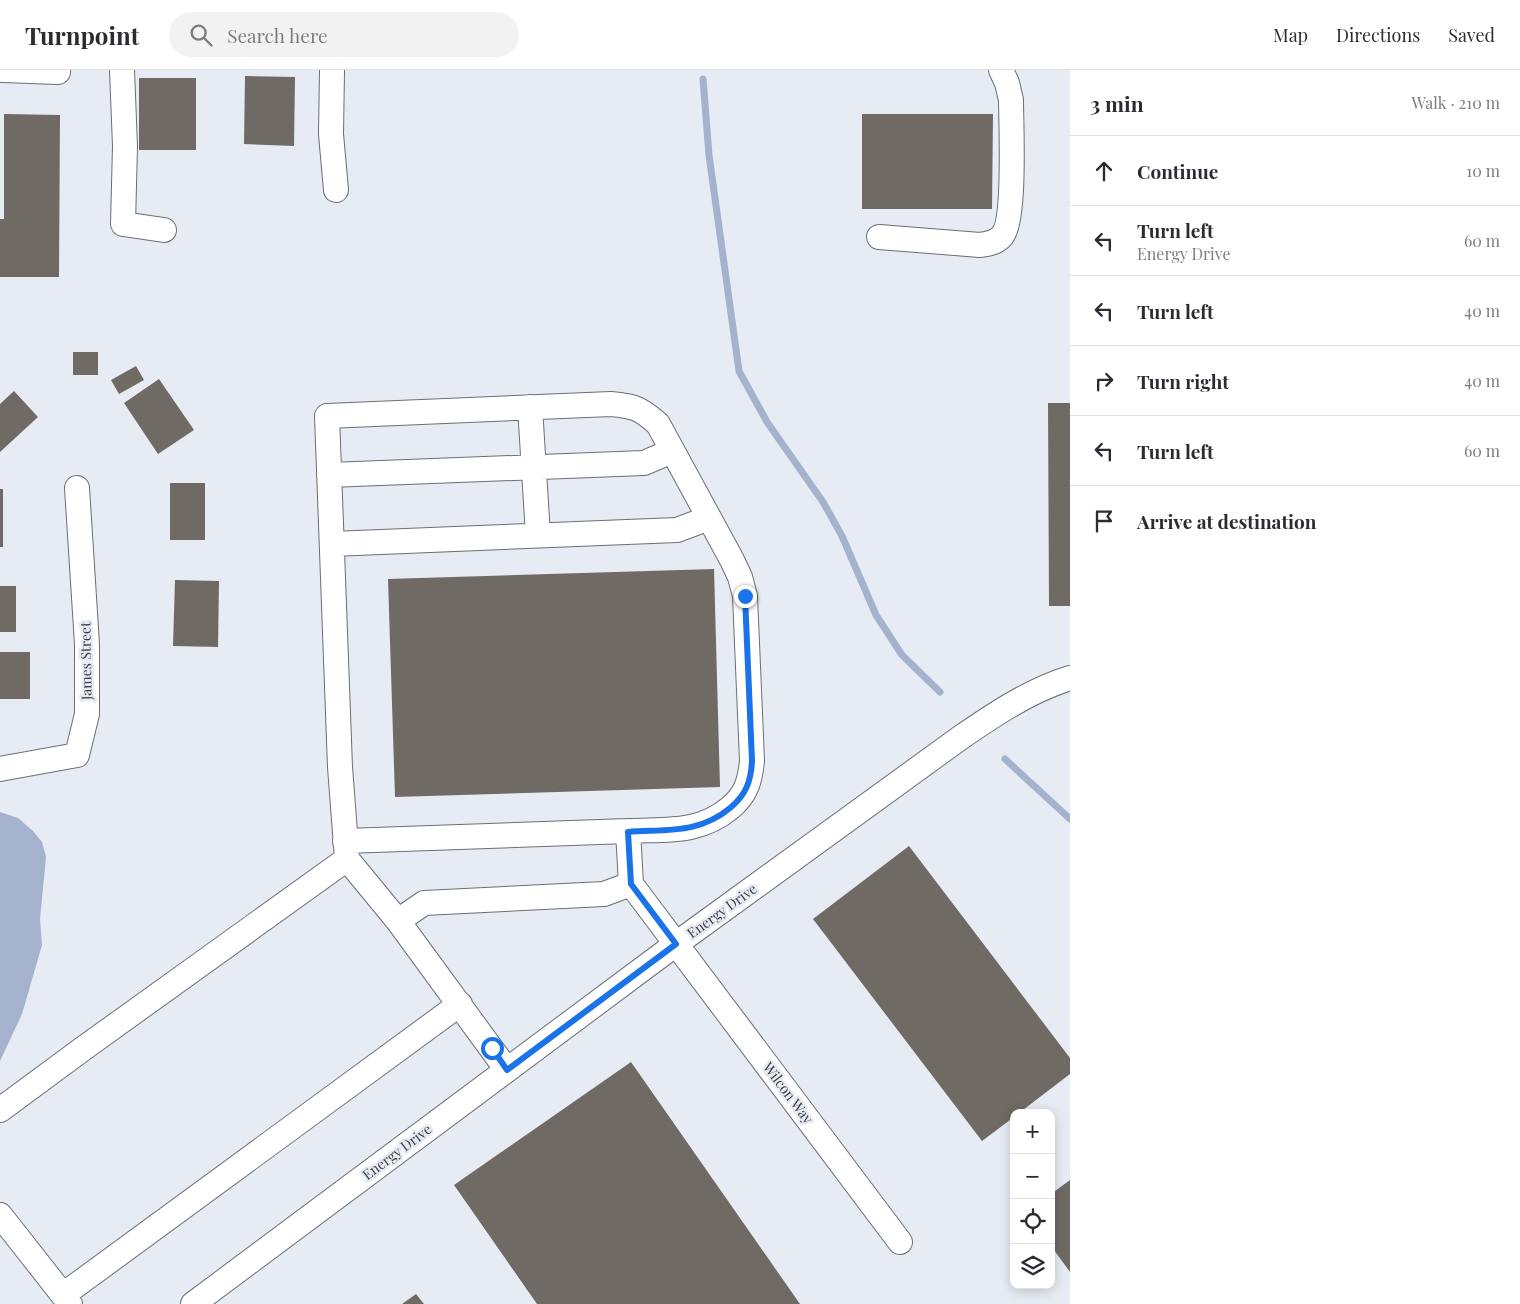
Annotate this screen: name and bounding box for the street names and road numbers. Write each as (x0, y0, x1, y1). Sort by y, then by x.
street label: James Street (75, 621, 96, 701)
street label: Energy Drive (683, 879, 760, 942)
street label: Wilcon Way (759, 1057, 818, 1127)
street label: Energy Drive (358, 1119, 435, 1184)

